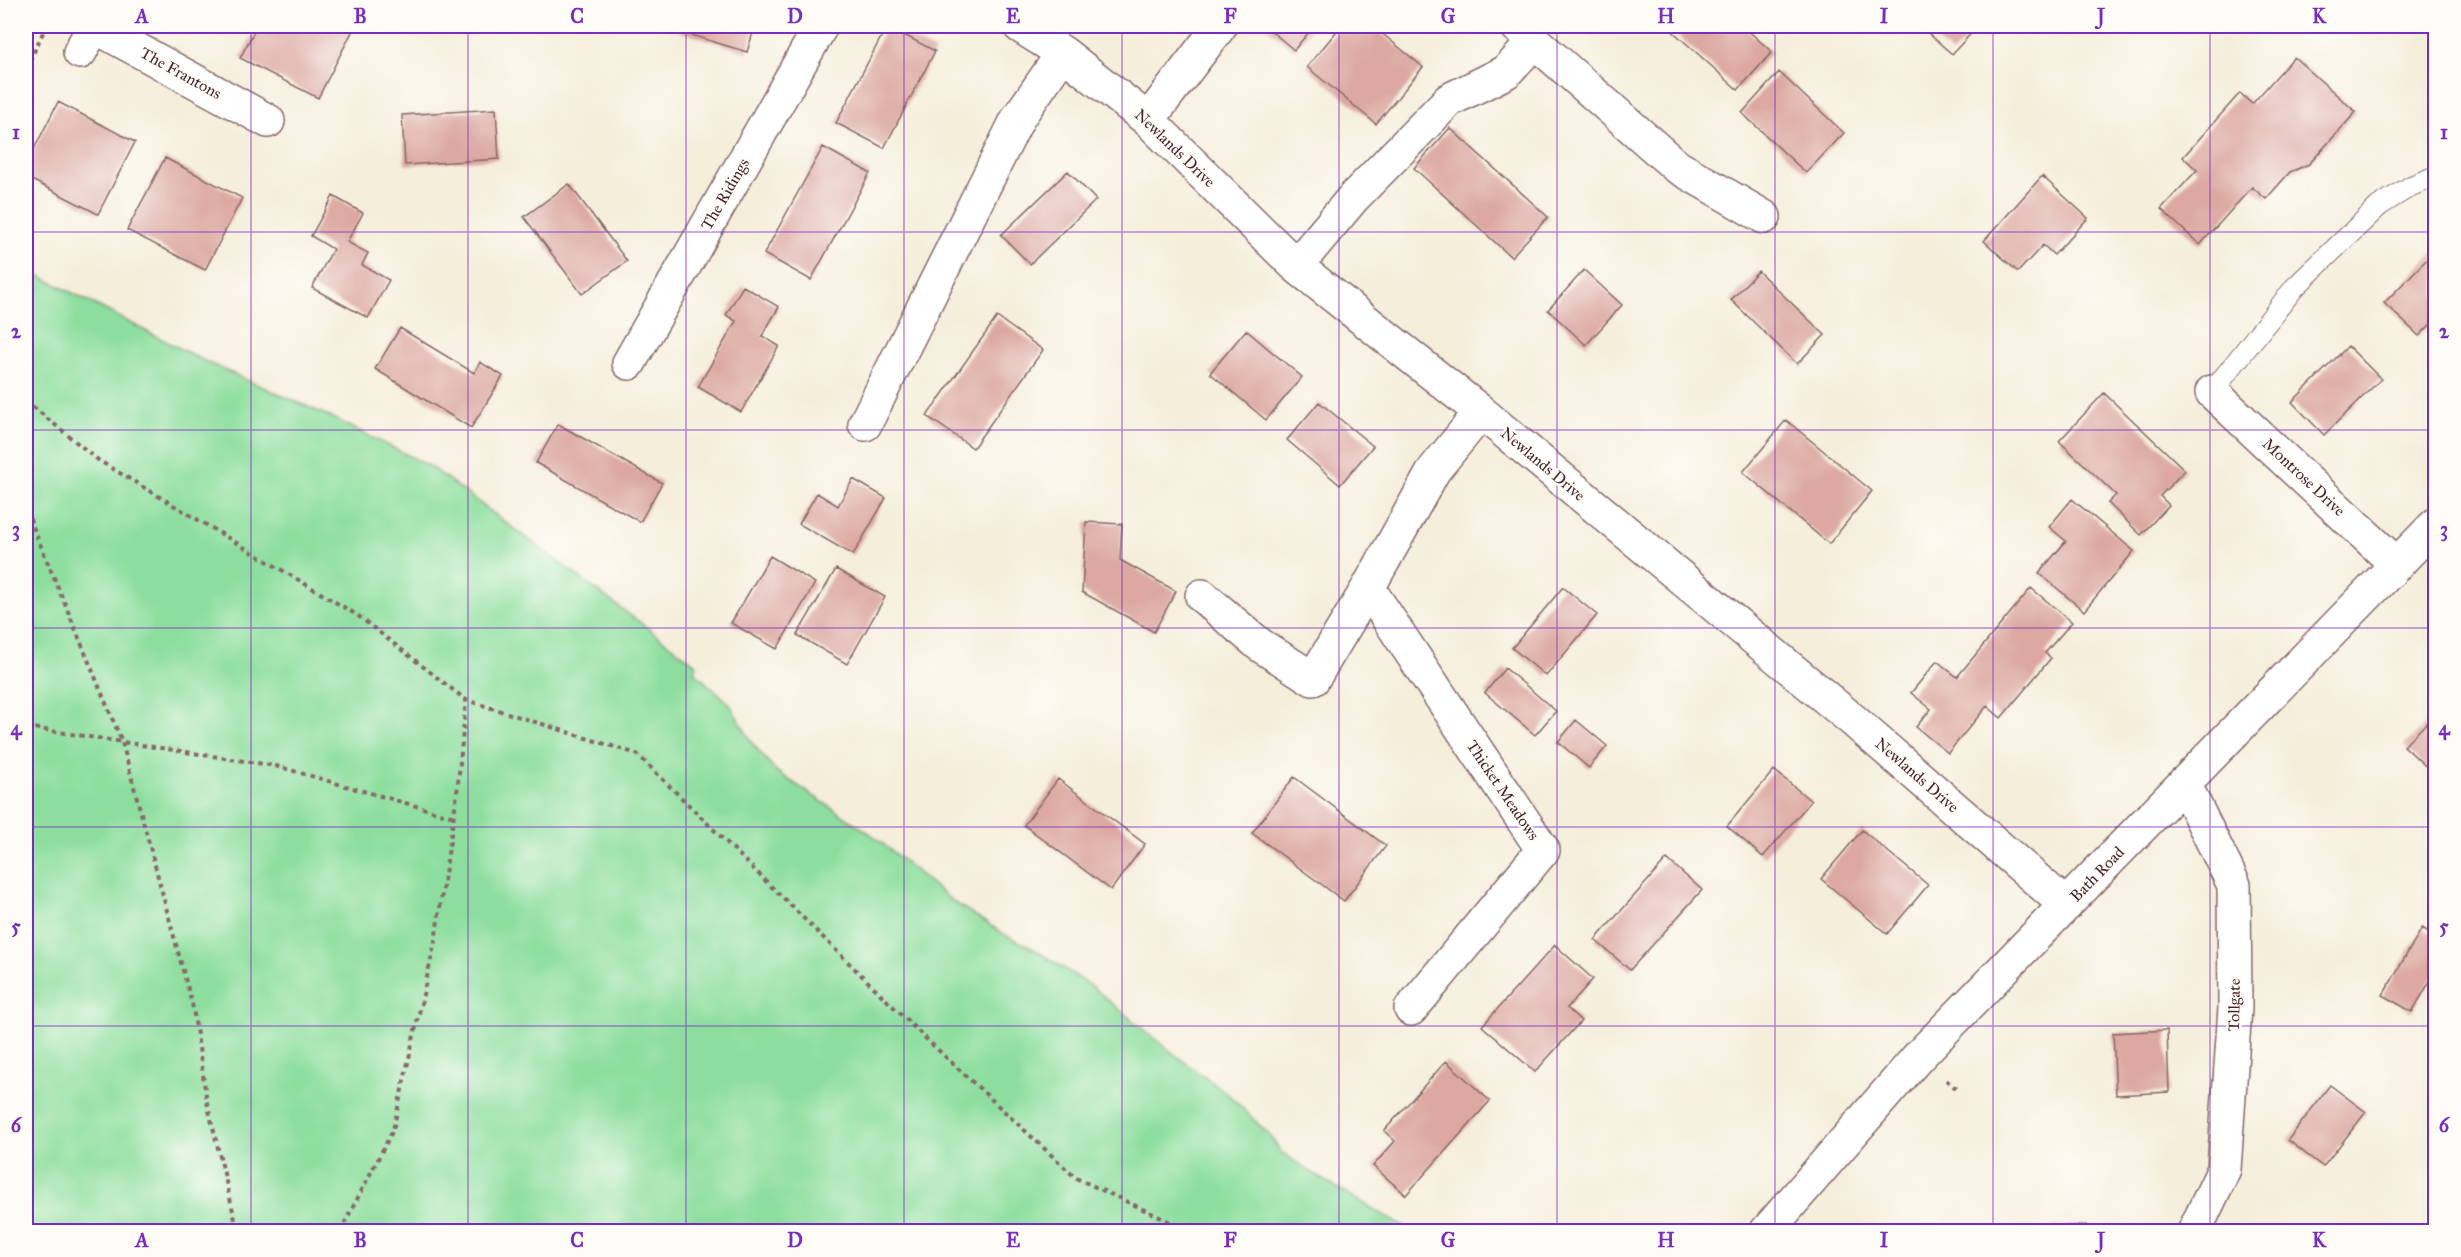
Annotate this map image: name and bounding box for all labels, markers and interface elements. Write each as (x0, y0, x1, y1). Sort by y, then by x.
text: A (133, 4, 149, 28)
text: B (353, 4, 367, 28)
text: C (570, 4, 584, 28)
text: D (787, 4, 803, 28)
text: E (1006, 4, 1021, 28)
text: F (1223, 4, 1237, 28)
text: G (1441, 4, 1456, 28)
text: H (1657, 4, 1675, 28)
text: I (1880, 4, 1889, 28)
text: J (2094, 4, 2106, 30)
text: K (2312, 4, 2327, 28)
street label: The Frantons (137, 43, 225, 103)
street label: Newlands Drive (1131, 105, 1219, 191)
text: 1 (12, 120, 20, 144)
text: 1 (2440, 120, 2448, 144)
street label: The Ridings (697, 155, 754, 234)
text: 2 (11, 319, 22, 343)
text: 2 (2439, 319, 2450, 343)
street label: Newlands Drive (1497, 423, 1589, 505)
street label: Montrose Drive (2259, 434, 2349, 520)
text: 3 (12, 517, 20, 542)
text: 3 (2440, 517, 2448, 542)
text: 4 (10, 716, 22, 741)
text: 4 (2438, 716, 2450, 741)
street label: Newlands Drive (1871, 734, 1963, 817)
street label: Thicket Meadows (1463, 736, 1543, 844)
street label: Bath Road (2066, 842, 2128, 906)
text: 5 (11, 914, 21, 938)
text: 5 (2439, 914, 2449, 938)
street label: Tollgate (2224, 978, 2245, 1032)
text: 6 (11, 1113, 23, 1137)
text: 6 (2439, 1113, 2451, 1137)
text: A (133, 1228, 149, 1252)
text: B (353, 1228, 367, 1252)
text: C (570, 1228, 584, 1252)
text: D (787, 1228, 803, 1252)
text: E (1006, 1228, 1021, 1252)
text: F (1223, 1228, 1237, 1252)
text: G (1441, 1228, 1456, 1252)
text: H (1657, 1228, 1675, 1252)
text: I (1880, 1228, 1889, 1252)
text: J (2094, 1228, 2106, 1254)
text: K (2312, 1228, 2327, 1252)

